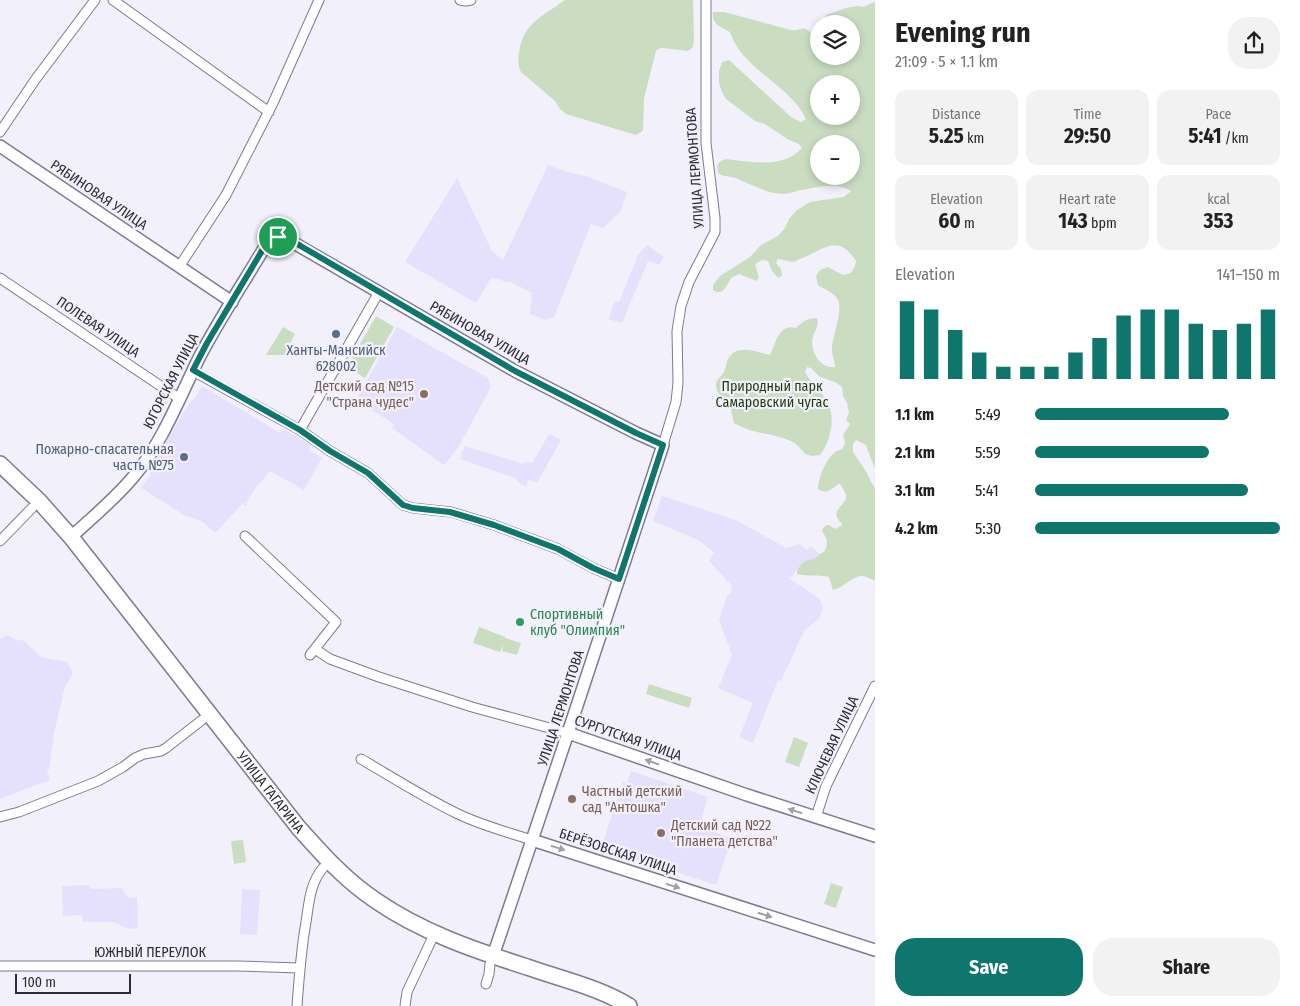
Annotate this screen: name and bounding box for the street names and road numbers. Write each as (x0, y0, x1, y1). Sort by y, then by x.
street label: УЛИЦА ЛЕРМОНТОВА (682, 106, 708, 230)
street label: РЯБИНОВАЯ УЛИЦА (47, 156, 151, 234)
street label: ПОЛЕВАЯ УЛИЦА (53, 293, 143, 361)
street label: РЯБИНОВАЯ УЛИЦА (427, 297, 534, 369)
street label: ЮГОРСКАЯ УЛИЦА (140, 330, 203, 432)
street label: УЛИЦА ЛЕРМОНТОВА (534, 647, 588, 769)
street label: КЛЮЧЕВАЯ УЛИЦА (802, 693, 862, 797)
street label: СУРГУТСКАЯ УЛИЦА (572, 712, 684, 765)
street label: УЛИЦА ГАГАРИНА (233, 747, 308, 837)
street label: БЕРЁЗОВСКАЯ УЛИЦА (557, 825, 680, 879)
street label: ЮЖНЫЙ ПЕРЕУЛОК (94, 944, 207, 961)

